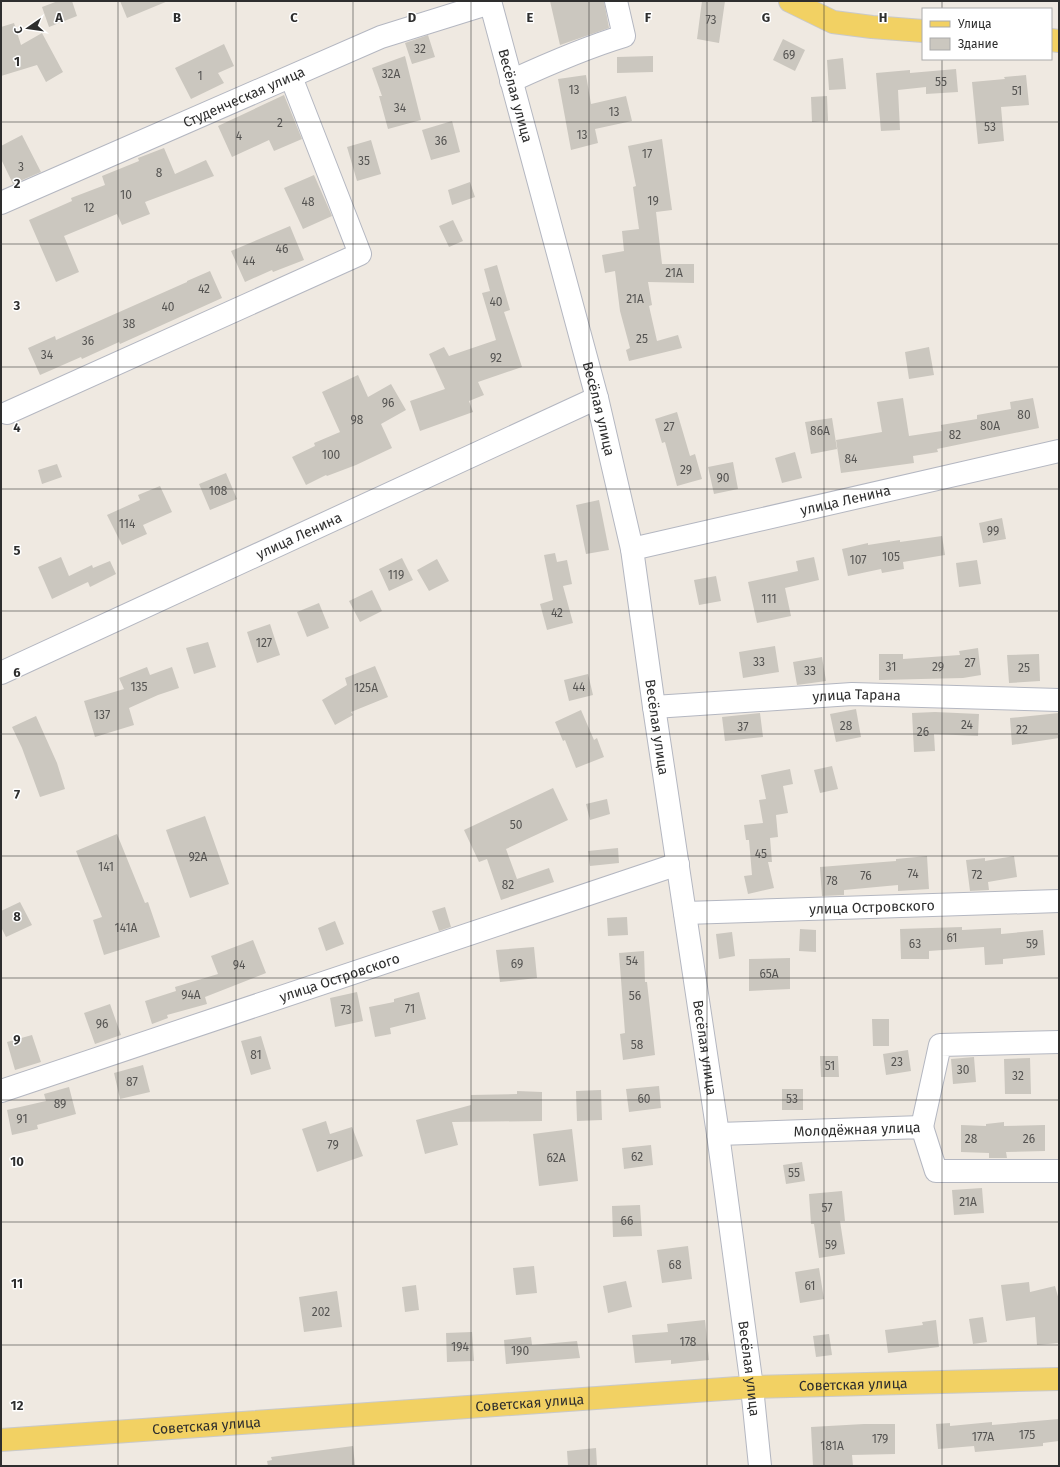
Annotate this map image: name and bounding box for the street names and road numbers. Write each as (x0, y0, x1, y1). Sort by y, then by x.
street label: Весёлая улица (494, 47, 536, 144)
street label: Студенческая улица (181, 63, 308, 131)
street label: Весёлая улица (579, 360, 618, 457)
street label: улица Ленина (799, 482, 892, 519)
street label: улица Ленина (254, 509, 344, 563)
street label: Весёлая улица (641, 678, 672, 776)
street label: улица Тарана (812, 686, 901, 706)
street label: улица Островского (809, 897, 935, 918)
street label: улица Островского (277, 950, 402, 1006)
street label: Весёлая улица (689, 999, 720, 1096)
street label: Молодёжная улица (793, 1119, 921, 1140)
street label: Весёлая улица (734, 1320, 763, 1417)
street label: Советская улица (799, 1375, 908, 1395)
street label: Советская улица (475, 1391, 585, 1415)
street label: Советская улица (152, 1414, 261, 1438)

